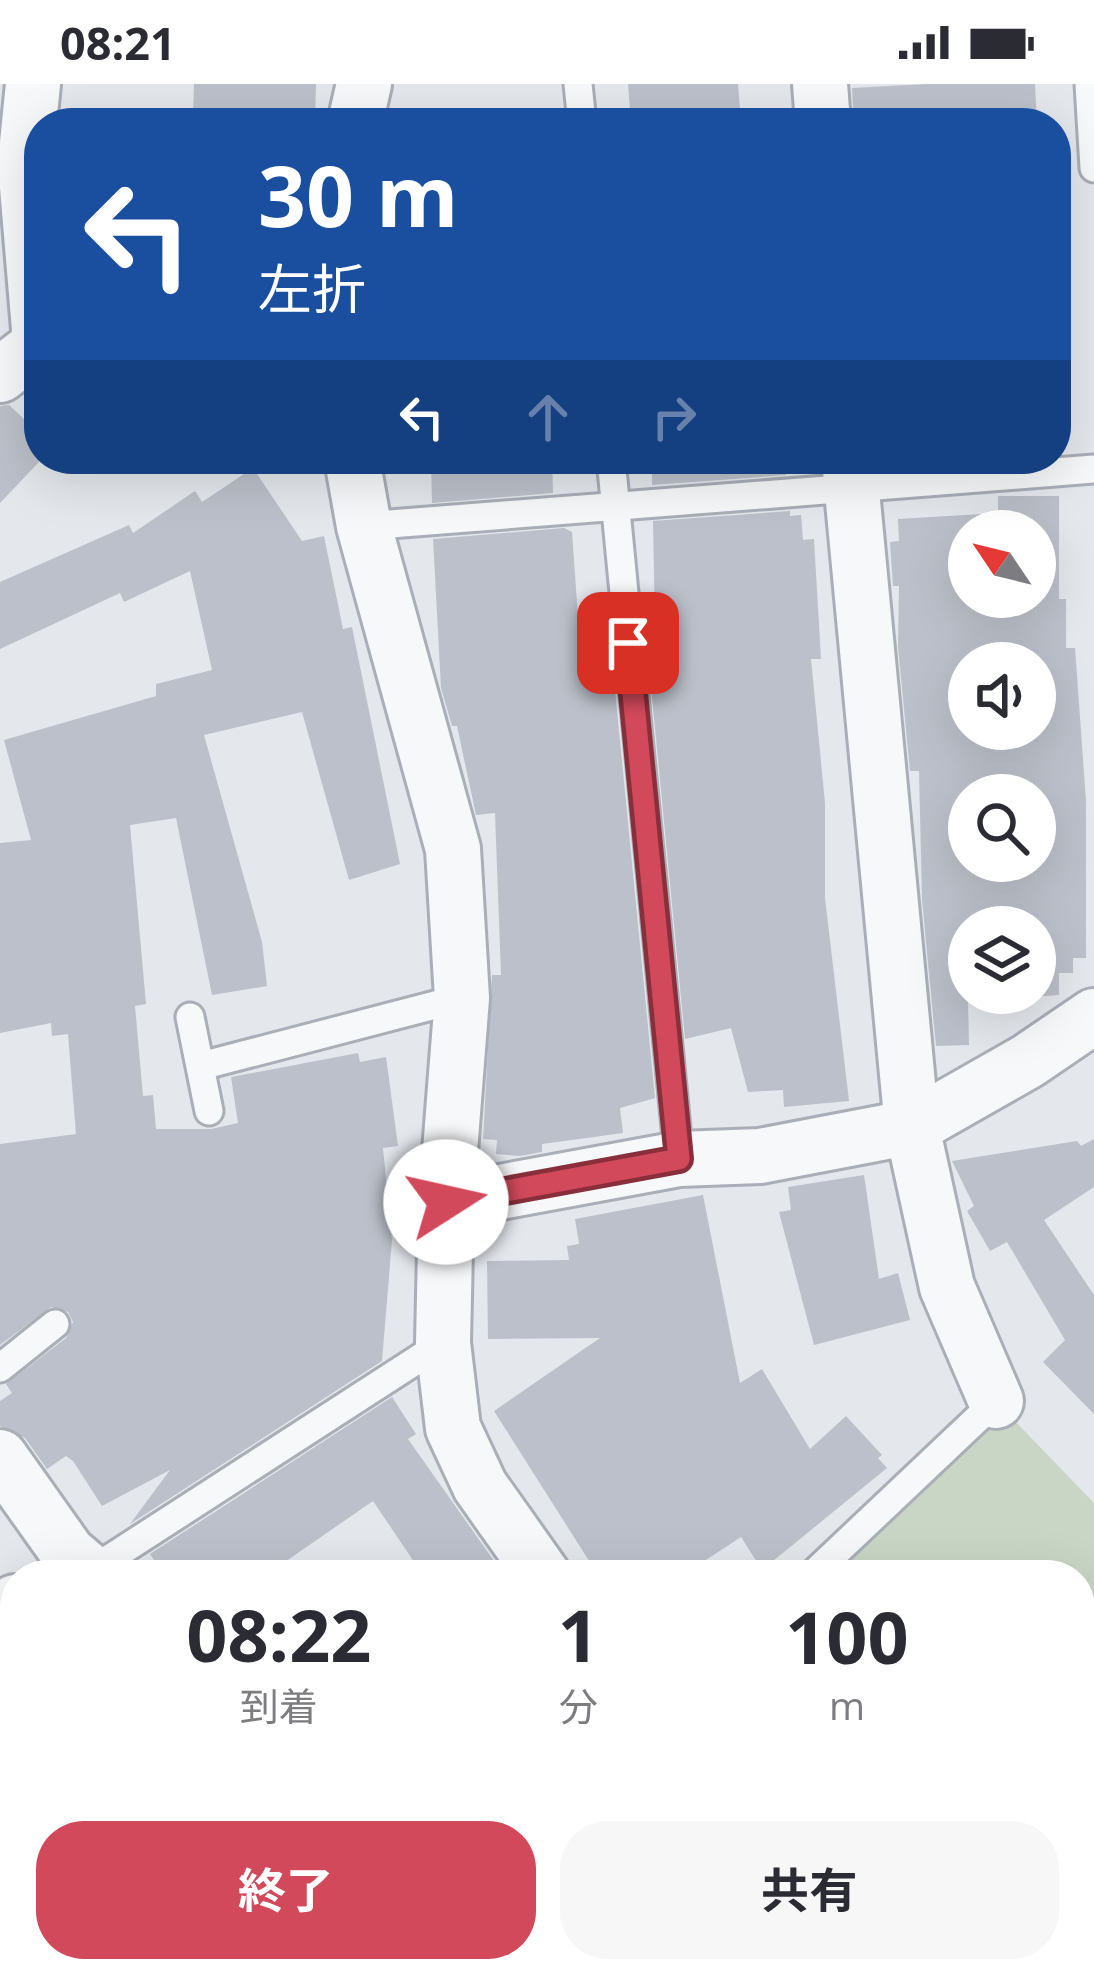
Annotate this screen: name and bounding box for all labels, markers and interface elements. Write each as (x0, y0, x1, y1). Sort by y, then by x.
text: 08:21 (60, 12, 176, 73)
text: 30 m (258, 137, 458, 252)
icon: left (60, 156, 216, 312)
text: 左折 (258, 251, 366, 325)
icon: left (389, 384, 455, 450)
icon: ahead (515, 384, 581, 450)
icon: right (641, 384, 707, 450)
north arrow (948, 510, 1056, 618)
map controls (948, 510, 1056, 1014)
pin (577, 592, 679, 694)
icon: arrive (595, 610, 661, 676)
button: sound (948, 642, 1056, 750)
button: search (948, 774, 1056, 882)
button: layers (948, 906, 1056, 1014)
position arrow (383, 1139, 509, 1265)
text: 08:22 (186, 1585, 371, 1683)
text: 1 (558, 1585, 599, 1683)
text: 100 (785, 1587, 909, 1685)
text: m (829, 1678, 865, 1731)
text: 到着 (240, 1679, 318, 1732)
text: 分 (559, 1679, 598, 1732)
button: 終了 (36, 1821, 536, 1959)
button: 共有 (560, 1821, 1059, 1959)

